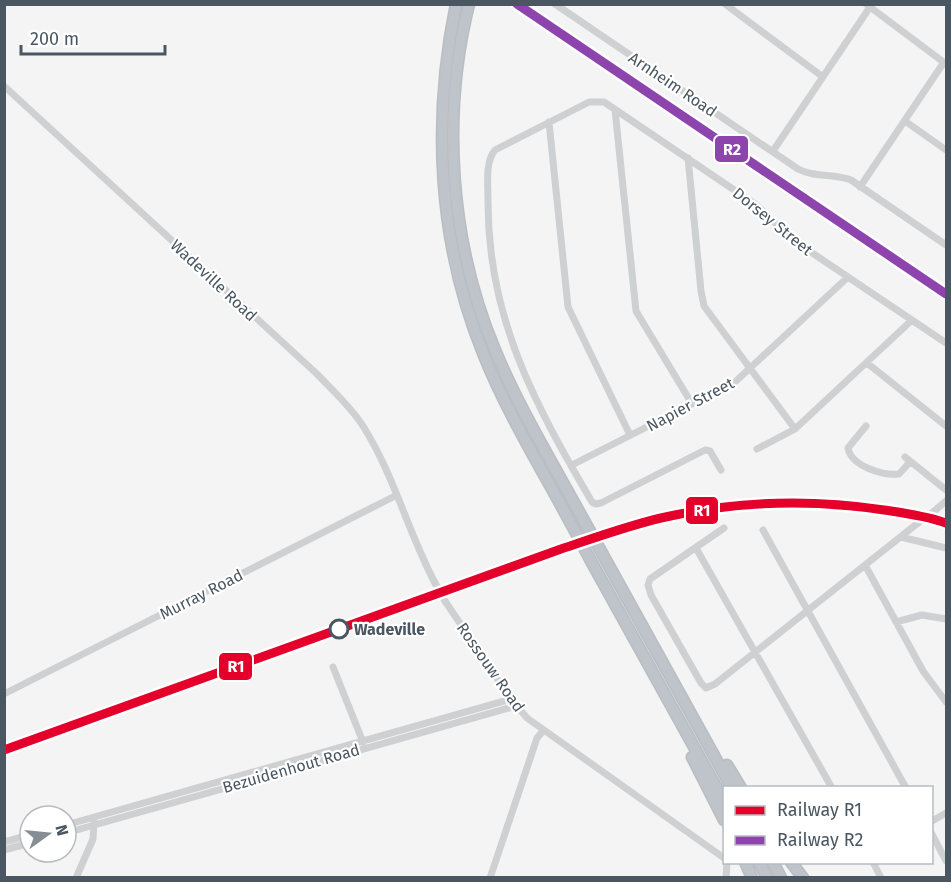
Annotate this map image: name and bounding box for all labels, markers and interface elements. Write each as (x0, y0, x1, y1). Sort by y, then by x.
scale bar (21, 18, 165, 56)
text: 200 m (30, 28, 79, 50)
street label: Arnheim Road (625, 48, 720, 121)
line badge: R2 (714, 135, 749, 163)
text: R2 (723, 140, 741, 159)
street label: Dorsey Street (729, 183, 817, 260)
street label: Wadeville Road (167, 235, 261, 325)
street label: Napier Street (643, 373, 737, 435)
line badge: R1 (685, 496, 719, 525)
text: R1 (693, 501, 711, 520)
street label: Murray Road (156, 565, 246, 624)
marker: Wadeville (329, 619, 349, 639)
street label: Rossouw Road (453, 619, 528, 716)
place label: Wadeville (354, 620, 425, 639)
line badge: R1 (218, 652, 253, 681)
text: R1 (227, 657, 245, 676)
street label: Bezuidenhout Road (220, 740, 362, 797)
legend (723, 786, 933, 864)
text: Railway R1 (777, 799, 862, 821)
north arrow (18, 804, 78, 864)
text: N (51, 823, 73, 838)
text: Railway R2 (777, 829, 864, 851)

